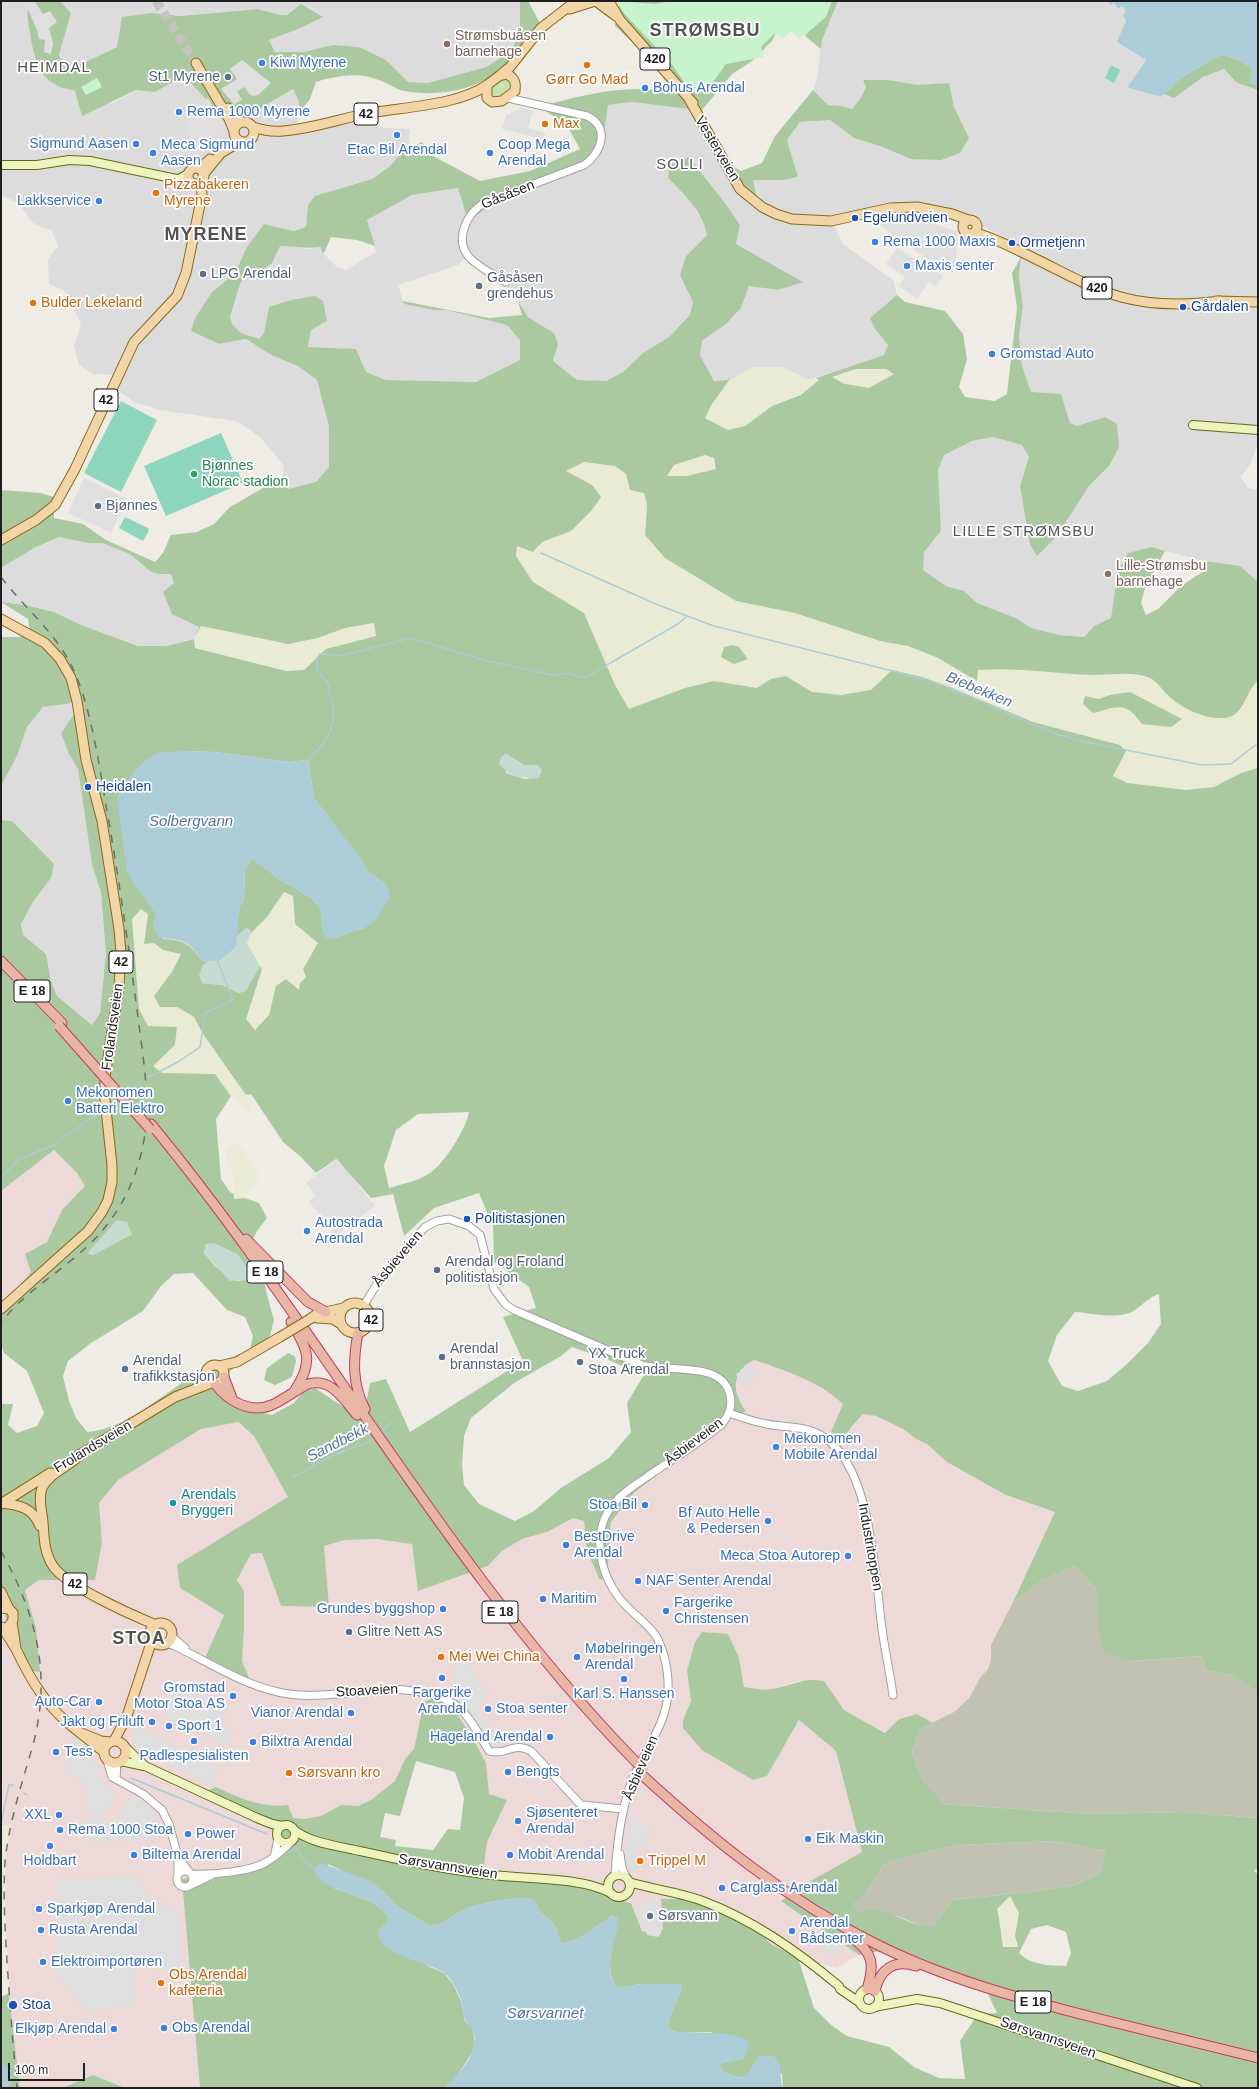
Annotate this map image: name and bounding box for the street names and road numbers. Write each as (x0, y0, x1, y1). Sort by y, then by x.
road number: 420 (640, 48, 670, 70)
road number: 42 (354, 103, 378, 125)
street label: Vesterveien (691, 113, 743, 185)
street label: Gåsåsen (479, 177, 537, 213)
road number: 420 (1082, 277, 1112, 299)
road number: 42 (94, 389, 118, 411)
road number: 42 (109, 951, 133, 973)
road number: E 18 (14, 980, 50, 1002)
street label: Frolandsveien (99, 982, 127, 1072)
street label: Åsbieveien (370, 1227, 426, 1291)
road number: E 18 (247, 1261, 283, 1283)
road number: 42 (359, 1309, 383, 1331)
street label: Åsbieveien (662, 1415, 726, 1469)
street label: Frolandsveien (51, 1417, 135, 1477)
street label: Industritoppen (854, 1502, 886, 1592)
road number: 42 (63, 1573, 87, 1595)
road number: E 18 (482, 1601, 518, 1623)
street label: Stoaveien (335, 1681, 399, 1701)
street label: Åsbieveien (620, 1733, 662, 1803)
street label: Sørsvannsveien (397, 1851, 499, 1883)
road number: E 18 (1015, 1991, 1051, 2013)
street label: Sørsvannsveien (998, 2014, 1098, 2062)

